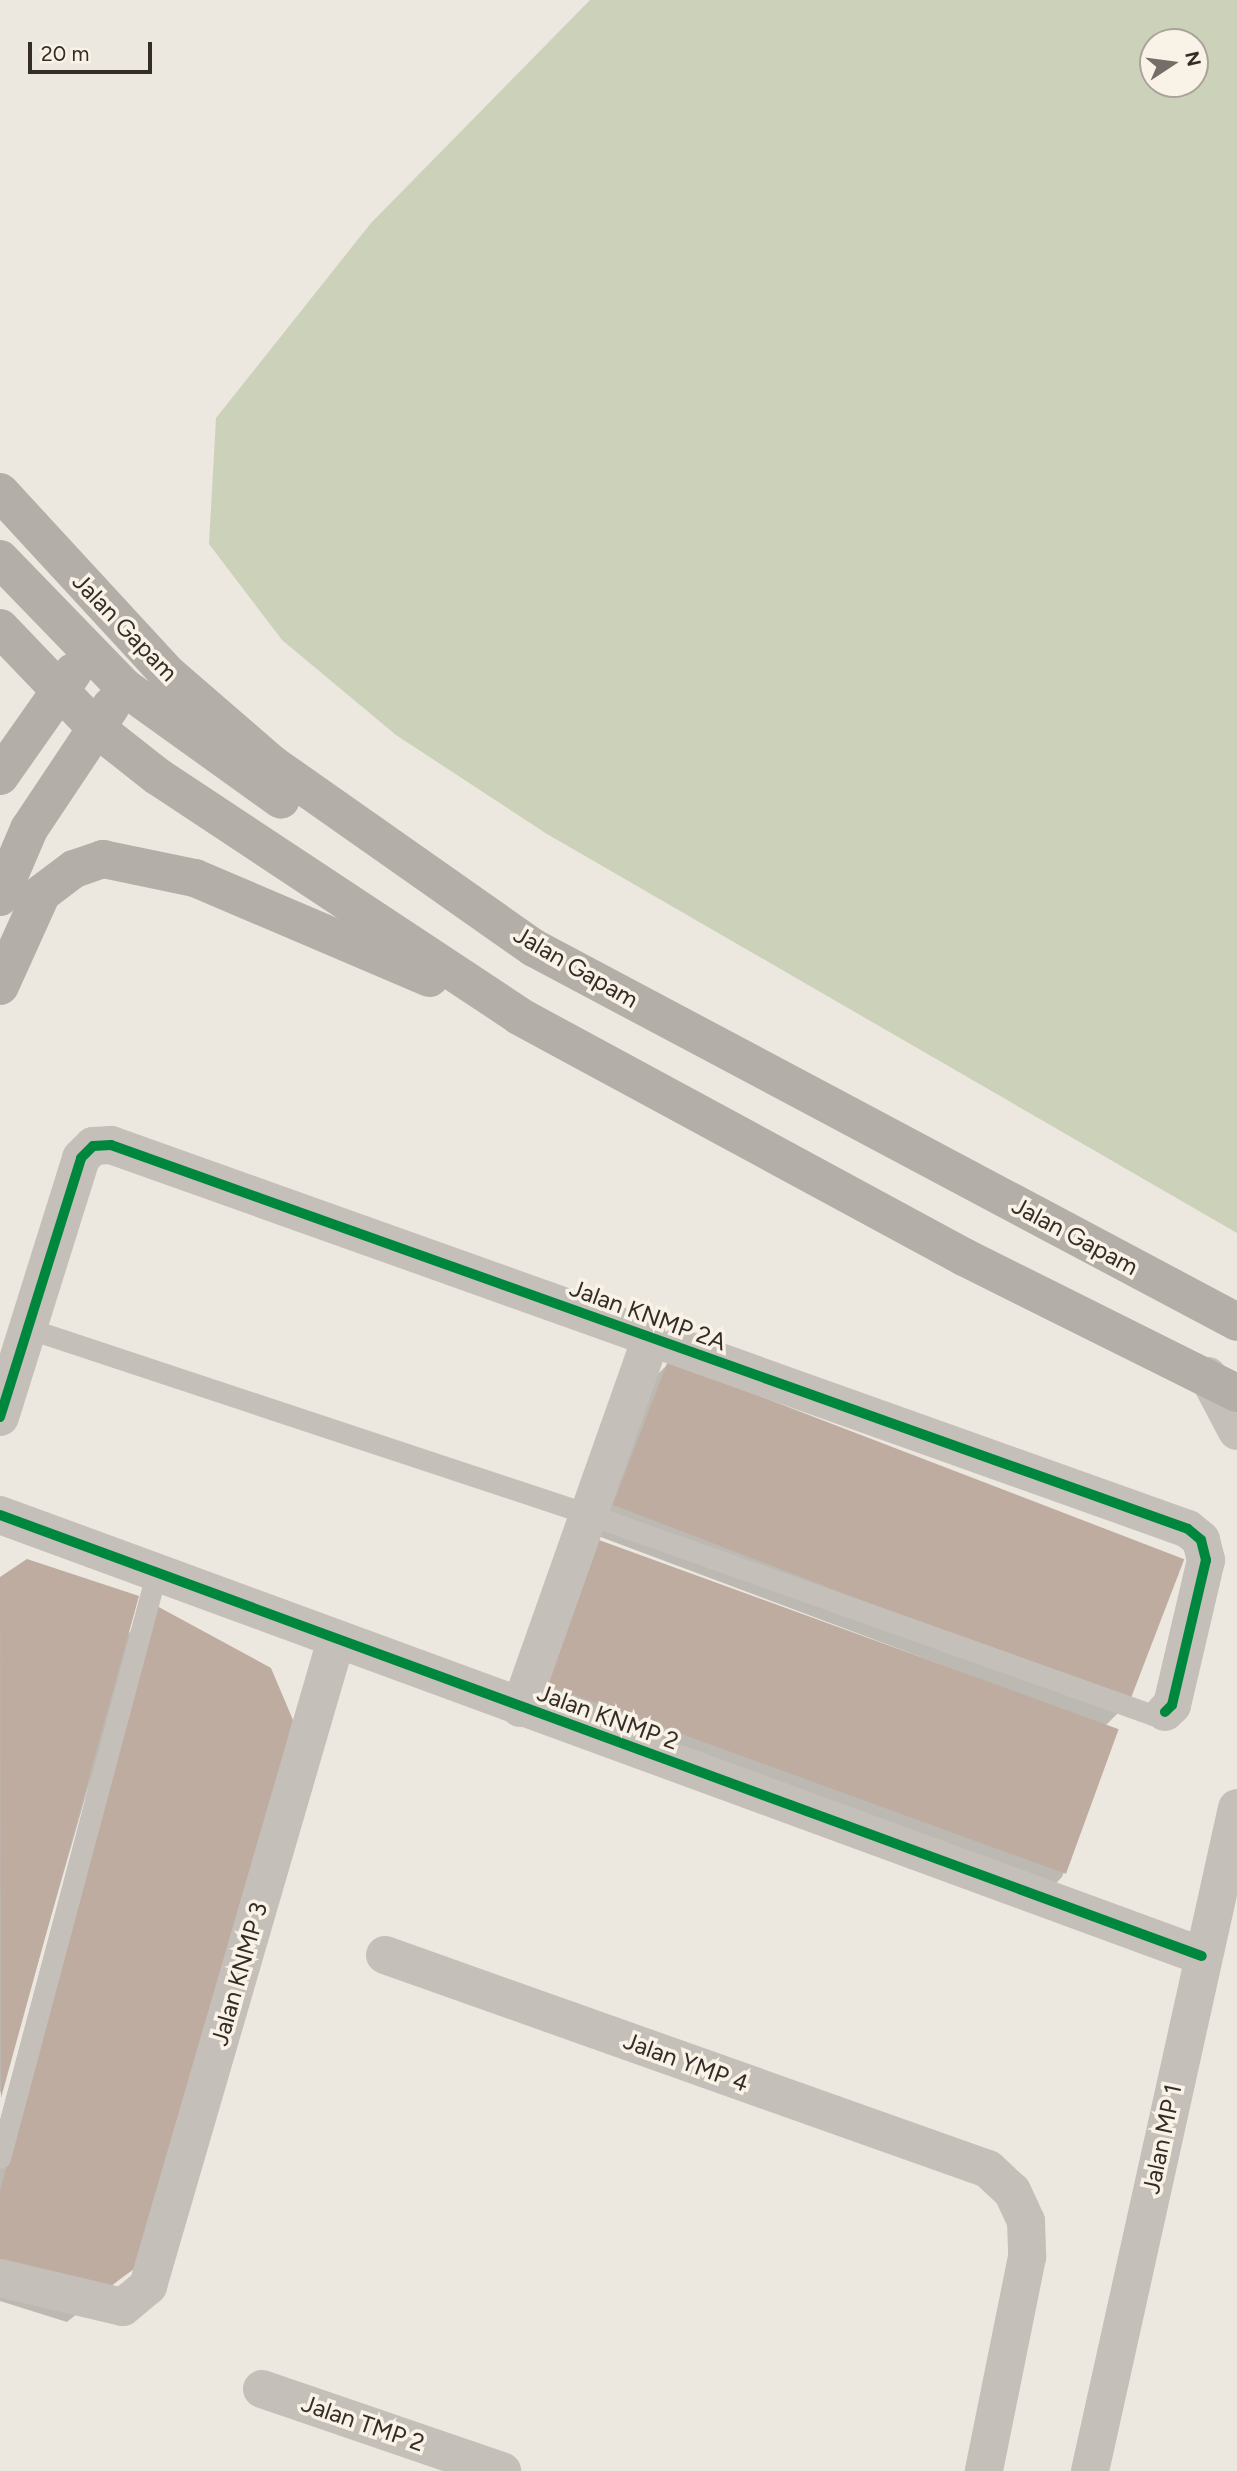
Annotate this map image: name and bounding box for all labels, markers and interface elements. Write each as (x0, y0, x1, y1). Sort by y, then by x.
scale bar (32, 28, 156, 72)
north arrow (1139, 28, 1209, 98)
text: 20 m (41, 41, 89, 66)
text: N (1180, 49, 1206, 68)
street label: Jalan Gapam (66, 567, 184, 687)
street label: Jalan Gapam (509, 920, 643, 1014)
street label: Jalan Gapam (1007, 1191, 1143, 1281)
street label: Jalan KNMP 2A (566, 1273, 730, 1357)
street label: Jalan KNMP 2 (533, 1678, 683, 1756)
street label: Jalan KNMP 3 (205, 1899, 273, 2049)
street label: Jalan YMP 4 (620, 2026, 752, 2098)
street label: Jalan MP 1 (1136, 2081, 1188, 2197)
street label: Jalan TMP 2 (298, 2389, 428, 2457)

